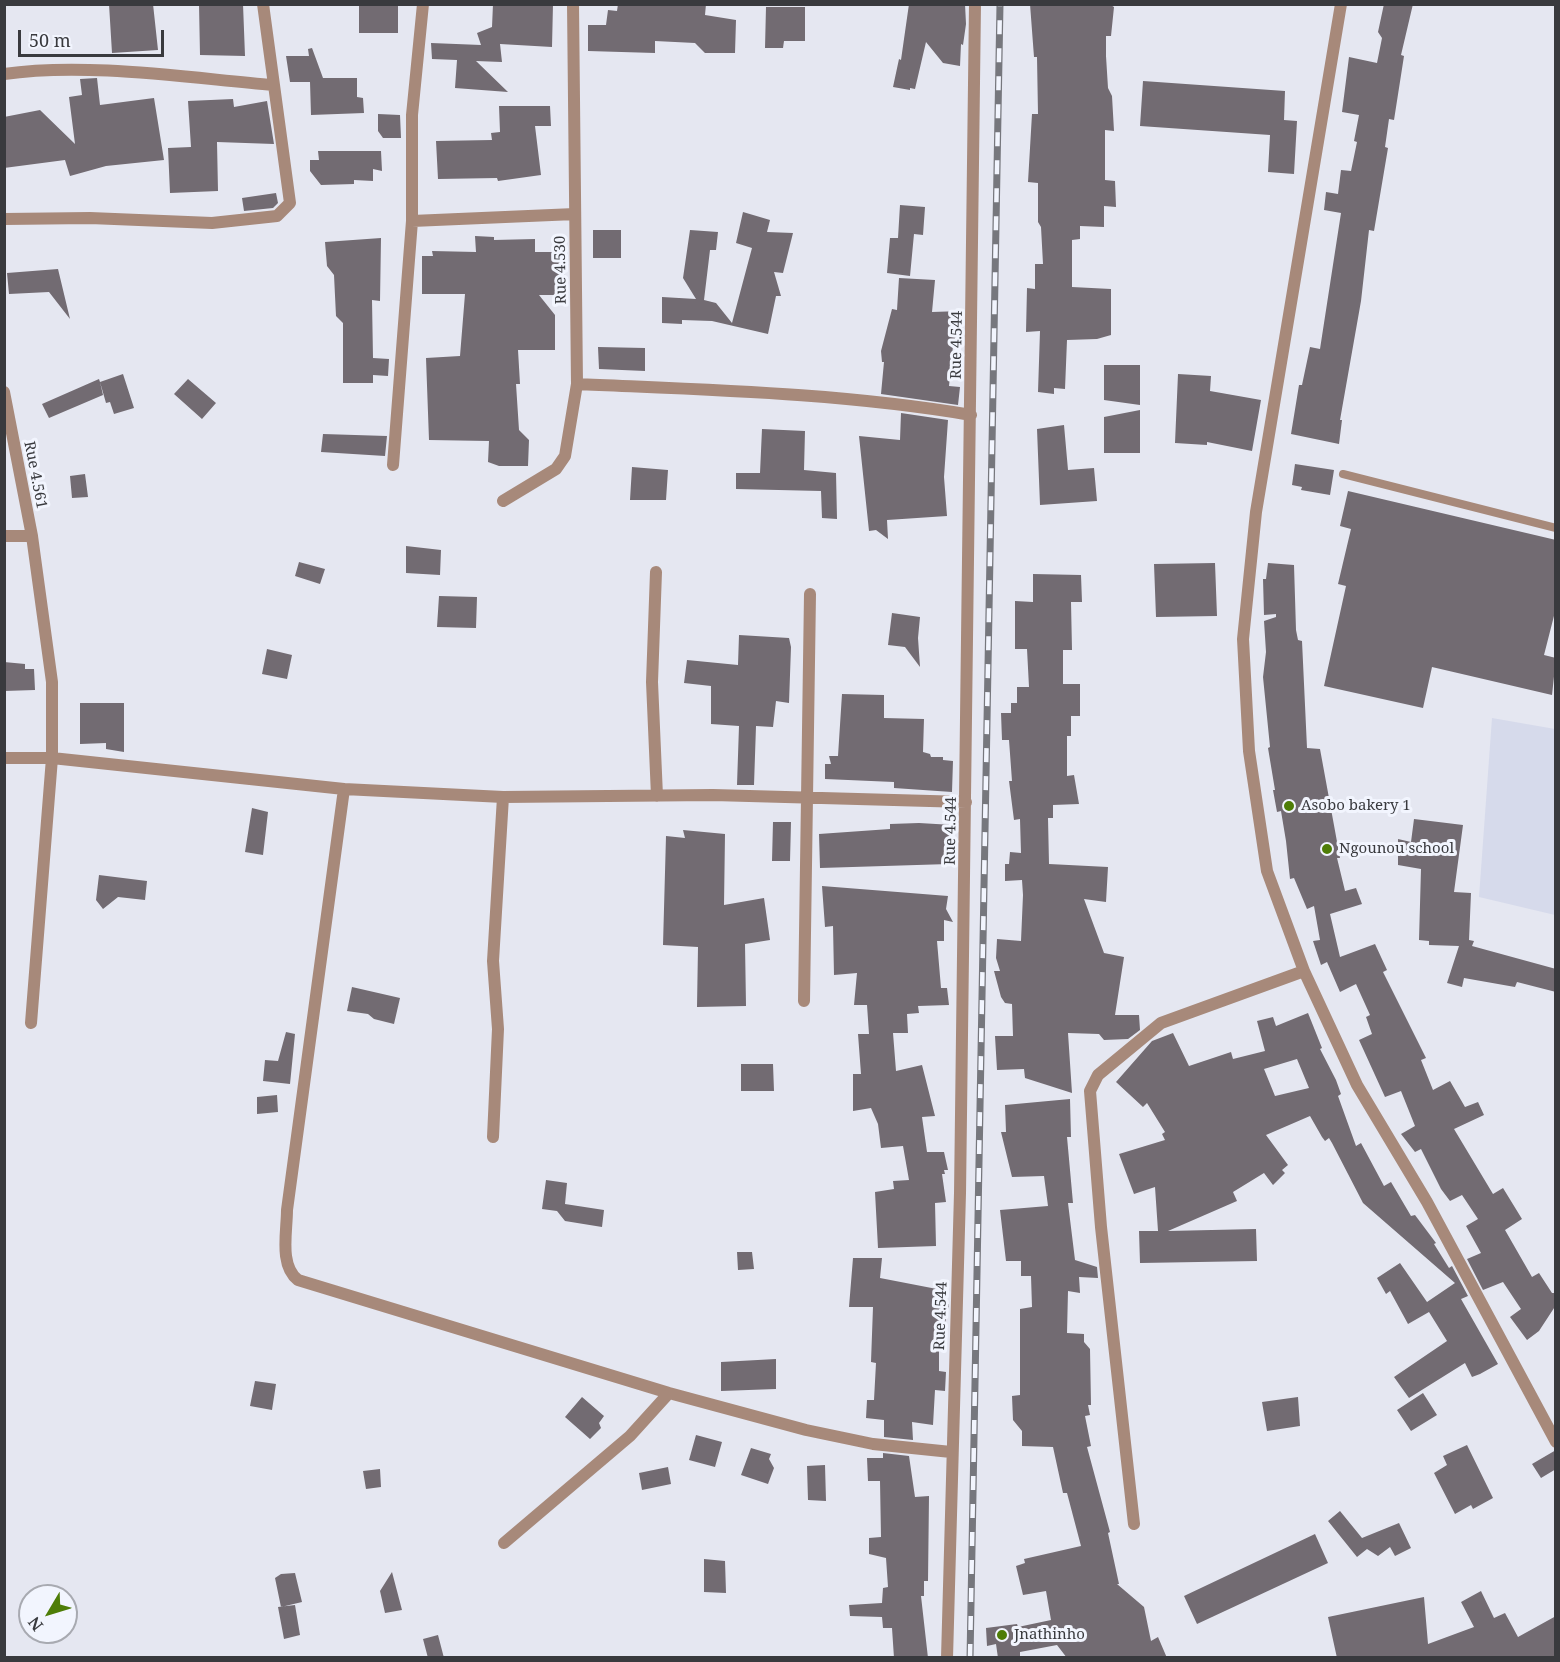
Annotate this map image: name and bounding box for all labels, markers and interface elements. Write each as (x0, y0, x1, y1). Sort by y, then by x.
scale bar (21, 18, 166, 56)
text: 50 m (29, 28, 71, 52)
street label: Rue 4.530 (551, 236, 571, 304)
street label: Rue 4.544 (947, 311, 967, 379)
street label: Rue 4.561 (20, 440, 50, 510)
street label: Rue 4.544 (941, 797, 961, 865)
place label: Asobo bakery 1 (1301, 797, 1411, 815)
marker: Asobo bakery 1 (1282, 799, 1296, 813)
place label: Ngounou school (1339, 840, 1454, 858)
marker: Ngounou school (1320, 842, 1334, 856)
street label: Rue 4.544 (931, 1281, 951, 1351)
north arrow (18, 1584, 78, 1644)
text: N (23, 1612, 48, 1636)
place label: Jnathinho (1014, 1626, 1085, 1644)
marker: Jnathinho (995, 1628, 1009, 1642)

